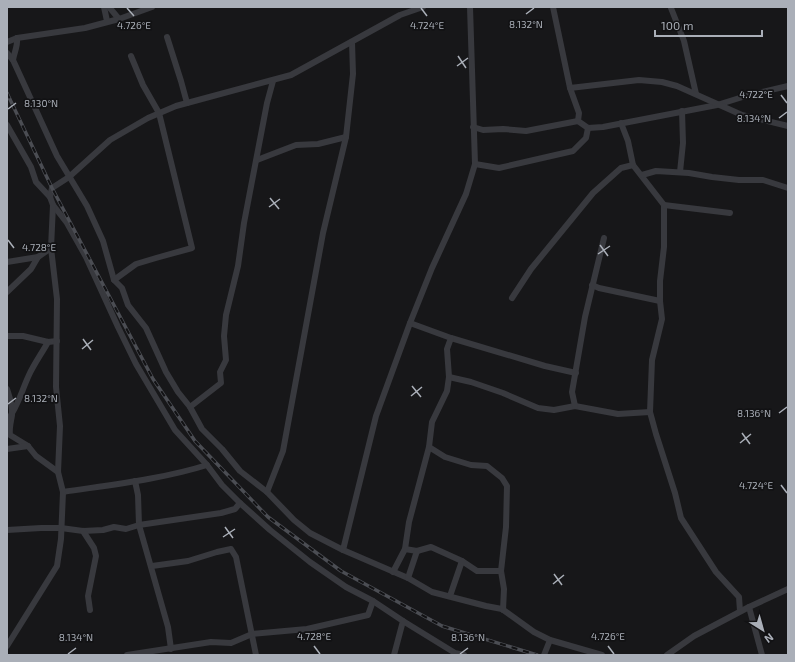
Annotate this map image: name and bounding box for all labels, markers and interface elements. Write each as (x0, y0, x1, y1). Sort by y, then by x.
scale bar (655, 12, 762, 38)
text: 8.132°N (509, 18, 543, 30)
text: 100 m (661, 18, 693, 32)
text: 4.726°E (117, 19, 151, 31)
text: 4.724°E (410, 19, 444, 31)
text: 4.722°E (739, 88, 773, 100)
text: 8.130°N (24, 97, 58, 109)
text: 8.134°N (737, 112, 771, 124)
text: 4.728°E (22, 241, 56, 253)
text: 8.132°N (24, 392, 58, 404)
text: 8.136°N (737, 407, 771, 419)
text: 4.724°E (739, 479, 773, 491)
north arrow (743, 610, 783, 650)
text: 4.728°E (297, 630, 331, 642)
text: 4.726°E (591, 630, 625, 642)
text: 8.134°N (59, 631, 93, 643)
text: 8.136°N (451, 631, 485, 643)
text: N (762, 631, 776, 646)

